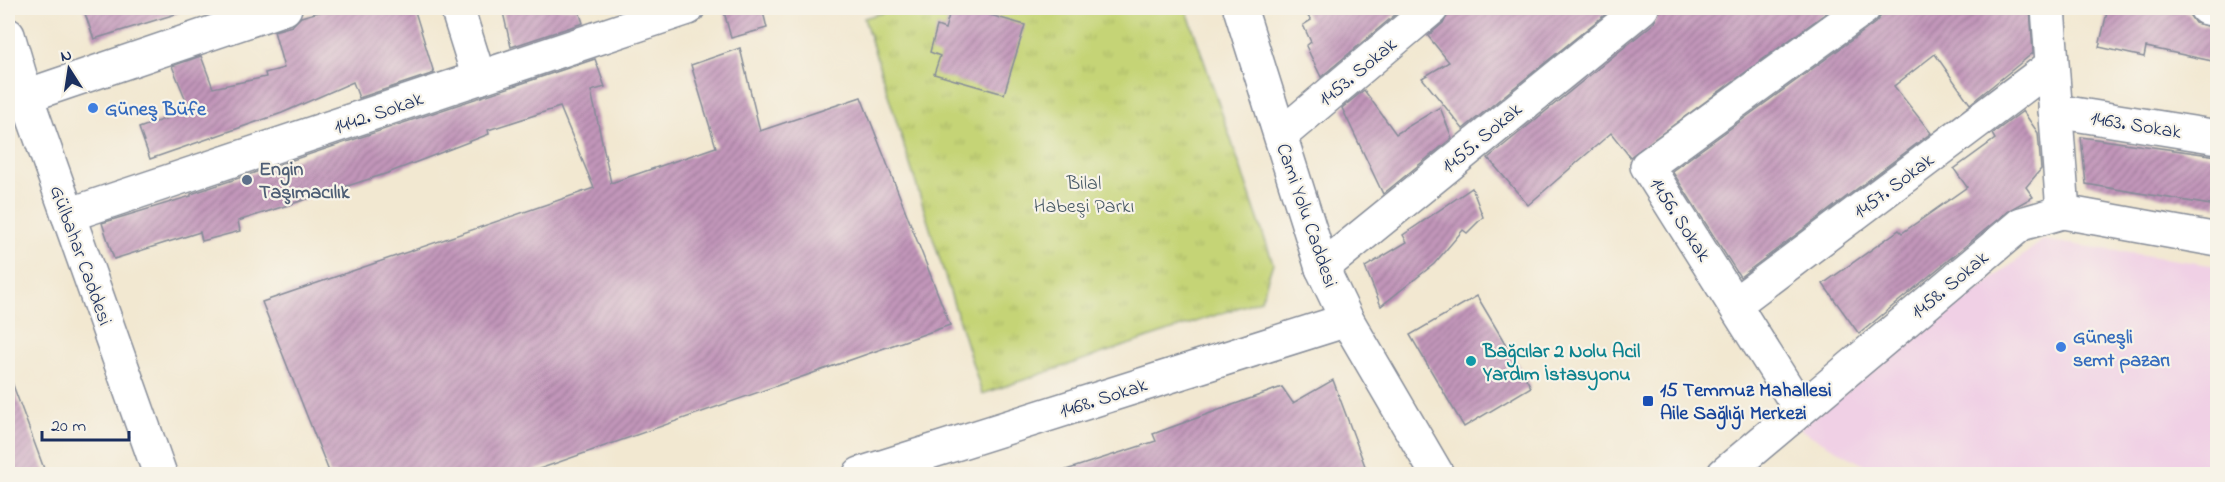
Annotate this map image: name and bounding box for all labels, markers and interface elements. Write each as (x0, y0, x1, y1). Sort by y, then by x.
street label: 1453. Sokak (1313, 31, 1404, 114)
north arrow (39, 39, 99, 99)
text: N (59, 43, 74, 69)
street label: 1442. Sokak (330, 85, 428, 143)
place label: Güneş Büfe (105, 96, 207, 125)
street label: 1455. Sokak (1436, 96, 1529, 181)
marker: Güneş Büfe (86, 101, 100, 115)
street label: 1463. Sokak (2088, 105, 2183, 148)
street label: Cami Yolu Caddesi (1267, 140, 1344, 292)
street label: 1457. Sokak (1848, 147, 1941, 227)
place label: Engin Taşımacılık (259, 156, 351, 208)
park label: Bilal Habeşi Parkı (1034, 170, 1134, 222)
marker: Engin Taşımacılık (240, 173, 254, 187)
street label: 1456. Sokak (1641, 173, 1717, 268)
street label: Gülbahar Caddesi (41, 182, 118, 330)
street label: 1458. Sokak (1905, 245, 1996, 327)
place label: Güneşli semt pazarı (2073, 324, 2170, 376)
place label: Bağcılar 2 Nolu Acil Yardım İstasyonu (1482, 338, 1640, 391)
marker: Güneşli semt pazarı (2054, 340, 2068, 354)
marker: Bağcılar 2 Nolu Acil Yardım İstasyonu (1464, 354, 1478, 368)
street label: 1468. Sokak (1056, 371, 1152, 427)
place label: 15 Temmuz Mahallesi Aile Sağlığı Merkezi (1660, 377, 1832, 430)
marker: 15 Temmuz Mahallesi Aile Sağlığı Merkezi (1641, 394, 1655, 408)
scale bar (42, 404, 129, 442)
text: 20 m (51, 414, 86, 440)

